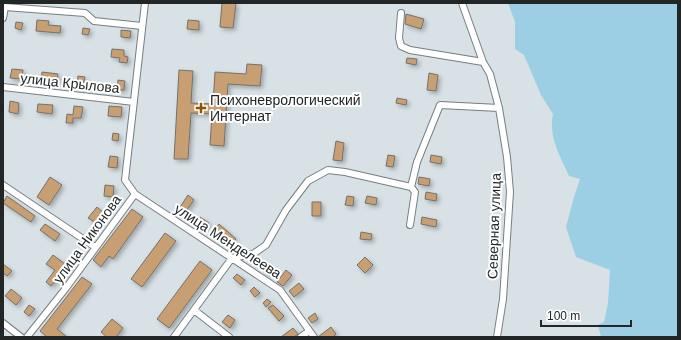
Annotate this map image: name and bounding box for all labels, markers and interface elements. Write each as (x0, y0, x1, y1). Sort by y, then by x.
street label: улица Крылова (20, 70, 121, 96)
place label: Психоневрологический Интернат (210, 92, 361, 124)
marker: Психоневрологический Интернат (195, 102, 207, 114)
street label: Северная улица (484, 172, 504, 279)
street label: улица Никонова (50, 192, 124, 286)
street label: улица Менделеева (172, 201, 285, 282)
scale bar (541, 302, 631, 328)
text: 100 m (547, 309, 580, 323)

